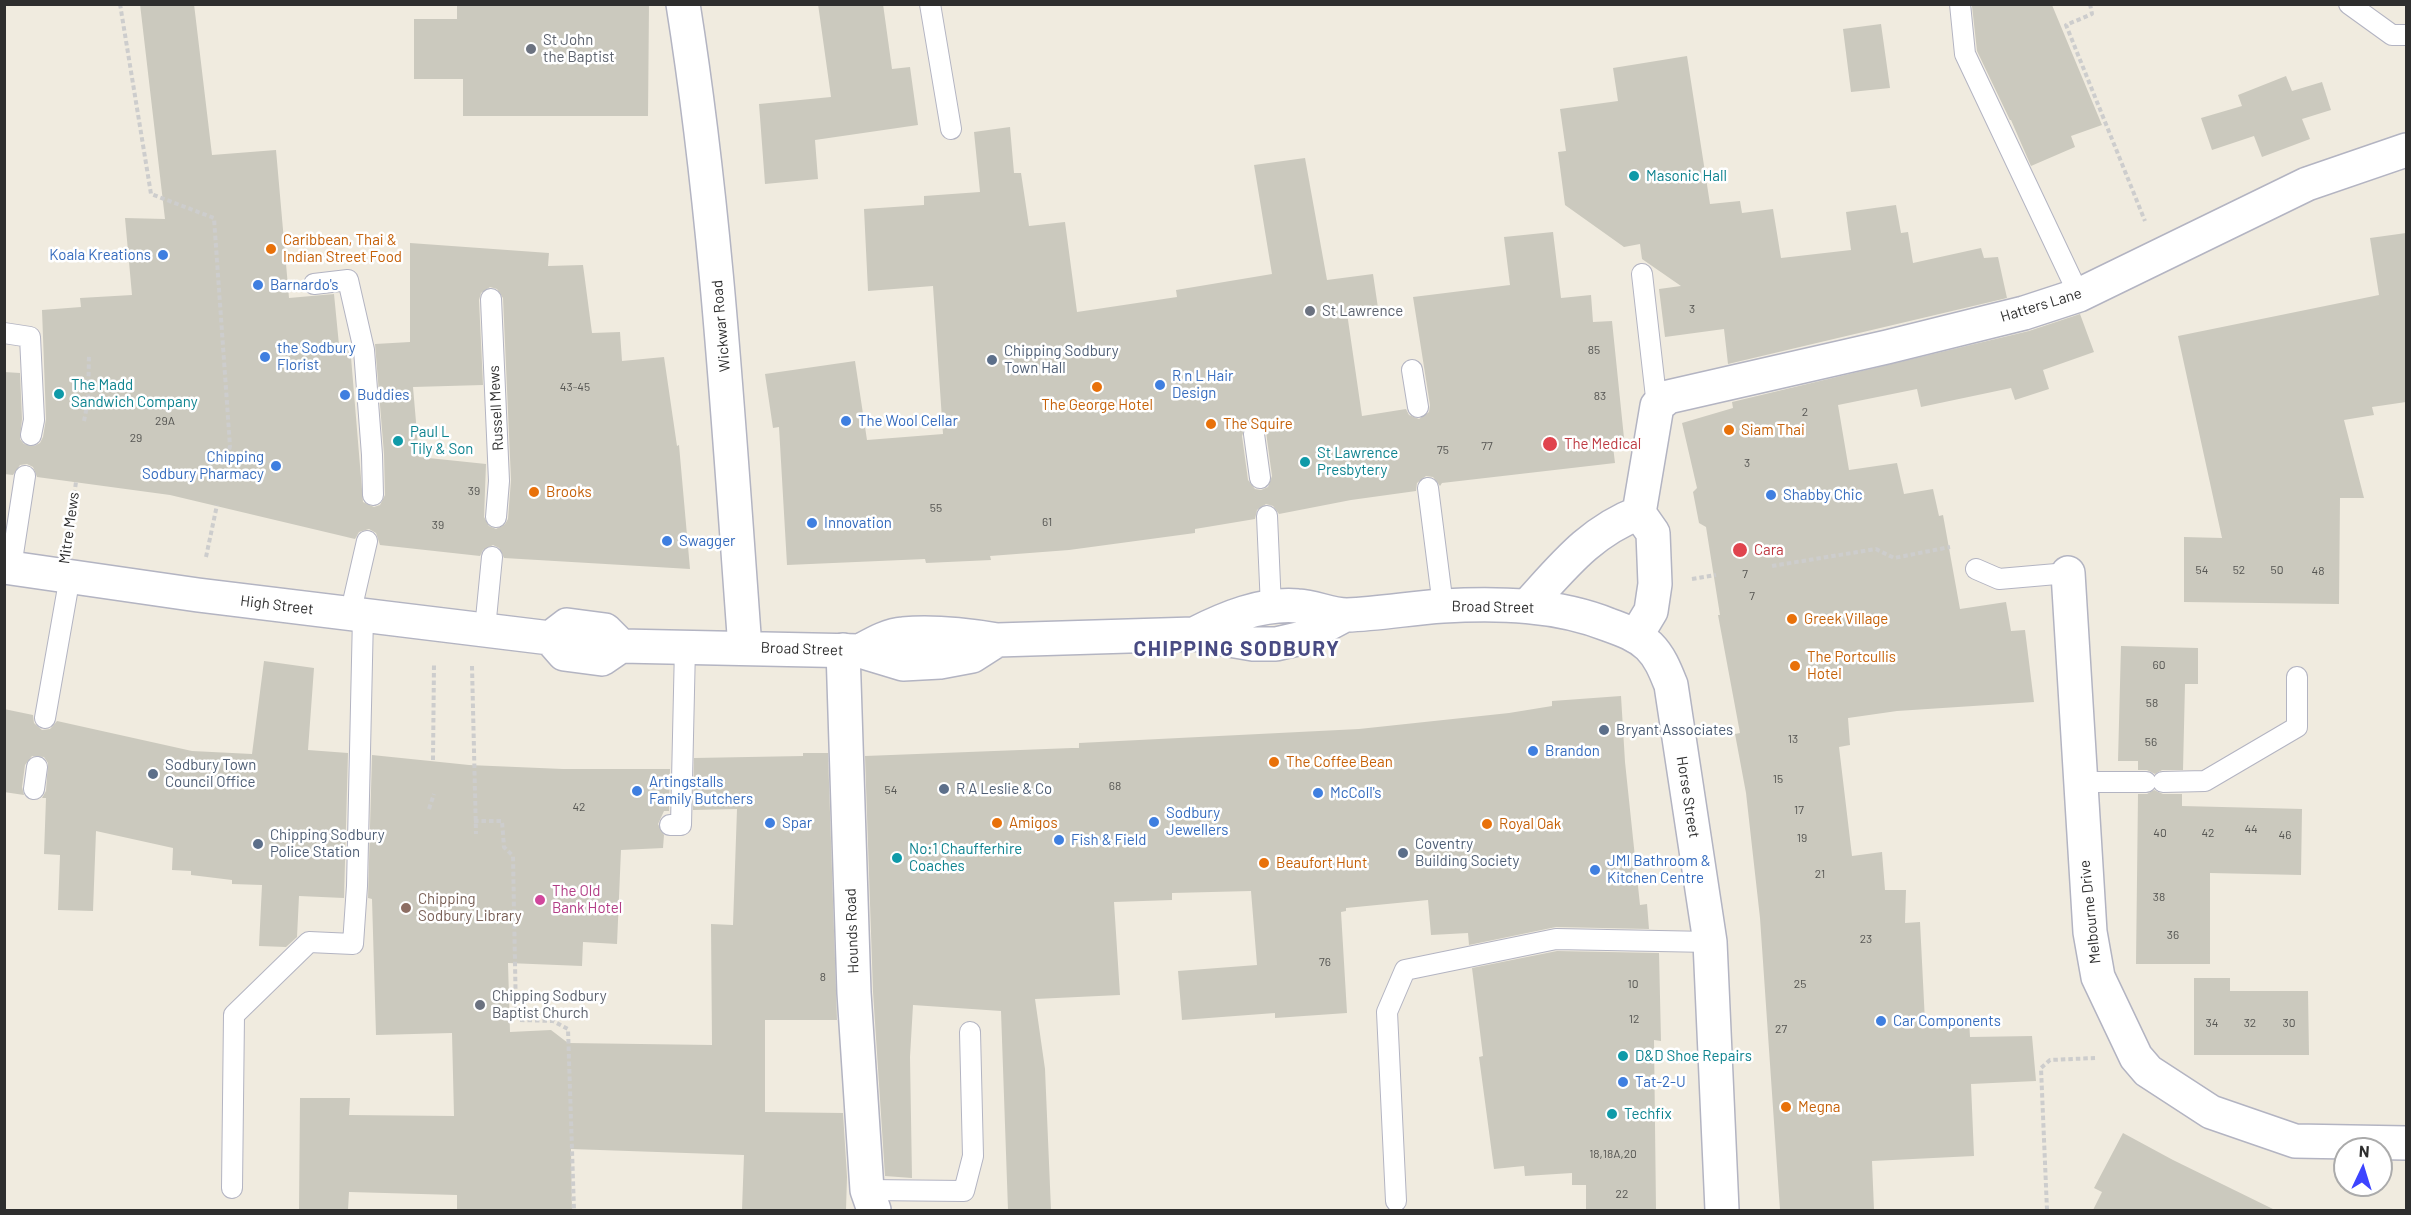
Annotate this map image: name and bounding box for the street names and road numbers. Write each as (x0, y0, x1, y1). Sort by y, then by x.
street label: Wickwar Road (708, 279, 734, 373)
street label: Hatters Lane (1998, 284, 2084, 326)
street label: Russell Mews (485, 365, 507, 451)
street label: Mitre Mews (55, 491, 83, 565)
street label: High Street (239, 592, 315, 618)
street label: Broad Street (1451, 597, 1535, 617)
street label: Broad Street (760, 639, 844, 659)
street label: Horse Street (1673, 755, 1703, 839)
street label: Melbourne Drive (2076, 859, 2104, 965)
street label: Hounds Road (842, 888, 862, 974)

